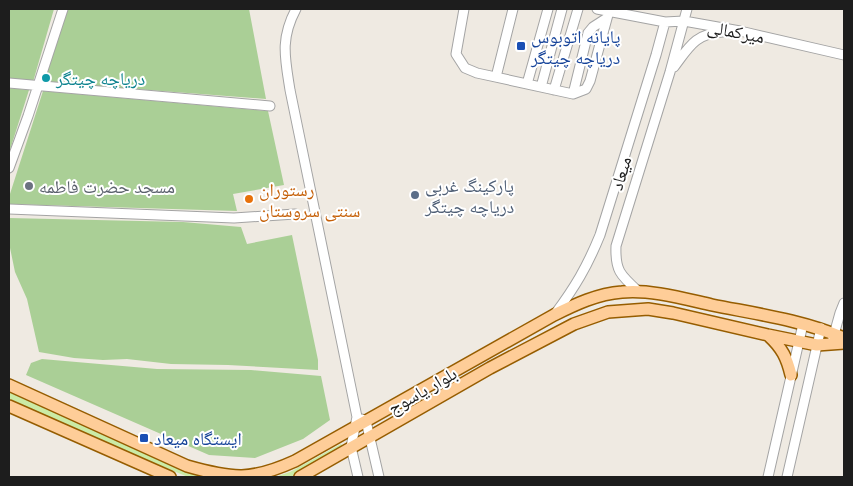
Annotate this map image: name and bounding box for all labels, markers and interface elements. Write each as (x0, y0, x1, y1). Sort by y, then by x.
street label: میرکمالی (705, 15, 766, 48)
place label: پایانه اتوبوس دریاچه چیتگر (530, 25, 621, 69)
marker: پایانه اتوبوس دریاچه چیتگر (515, 40, 527, 52)
place label: دریاچه چیتگر (55, 67, 145, 90)
marker: دریاچه چیتگر (40, 72, 52, 84)
street label: میعاد (604, 153, 636, 193)
place label: پارکینگ غربی دریاچه چیتگر (424, 174, 514, 218)
place label: مسجد حضرت فاطمه (39, 175, 175, 197)
place label: رستوران سنتی سروستان (259, 178, 360, 222)
marker: مسجد حضرت فاطمه (23, 180, 35, 192)
marker: پارکینگ غربی دریاچه چیتگر (409, 189, 421, 201)
marker: رستوران سنتی سروستان (243, 193, 255, 205)
street label: بلوار یاسوج (384, 361, 461, 420)
place label: ایستگاه میعاد (154, 427, 242, 449)
marker: ایستگاه میعاد (138, 432, 150, 444)

